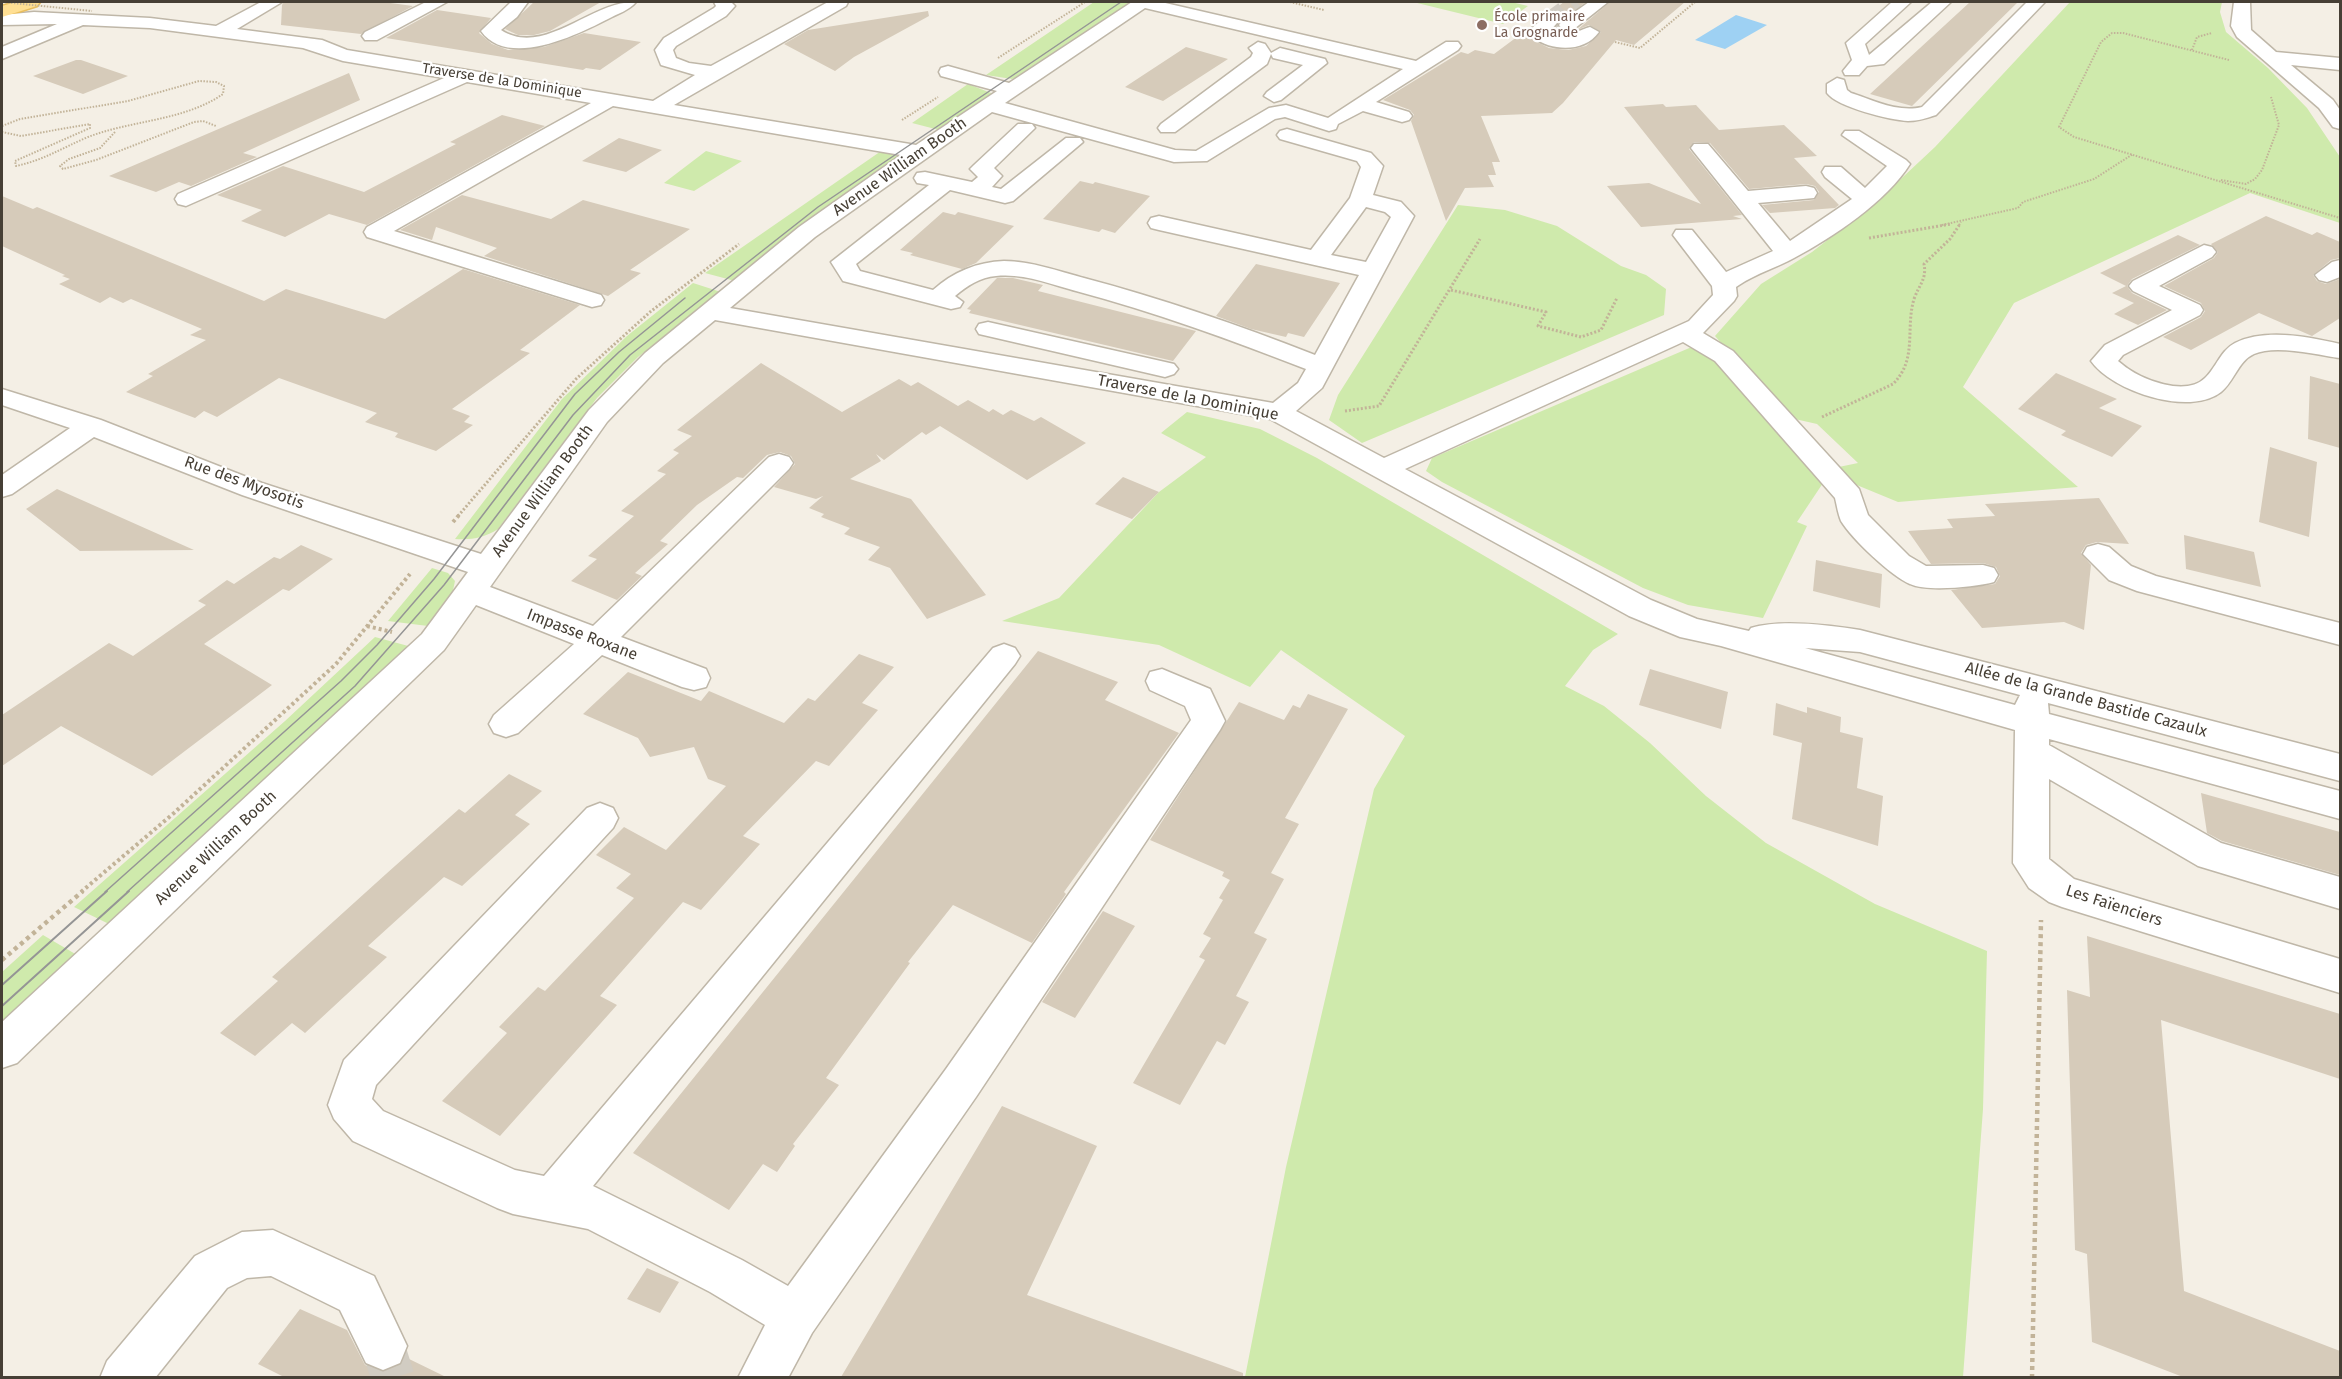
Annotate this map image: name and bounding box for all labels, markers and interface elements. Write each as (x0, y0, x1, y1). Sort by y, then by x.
place label: École primaire La Grognarde (1494, 9, 1585, 42)
marker: École primaire La Grognarde (1475, 18, 1489, 32)
street label: Traverse de la Dominique (421, 60, 583, 102)
street label: Avenue William Booth (829, 113, 971, 221)
street label: Traverse de la Dominique (1096, 371, 1280, 425)
street label: Avenue William Booth (488, 421, 598, 561)
street label: Rue des Myosotis (181, 452, 307, 514)
street label: Impasse Roxane (524, 605, 640, 665)
street label: Allée de la Grande Bastide Cazaulx (1963, 658, 2209, 742)
street label: Avenue William Booth (151, 787, 281, 909)
street label: Les Faïenciers (2063, 881, 2165, 931)

